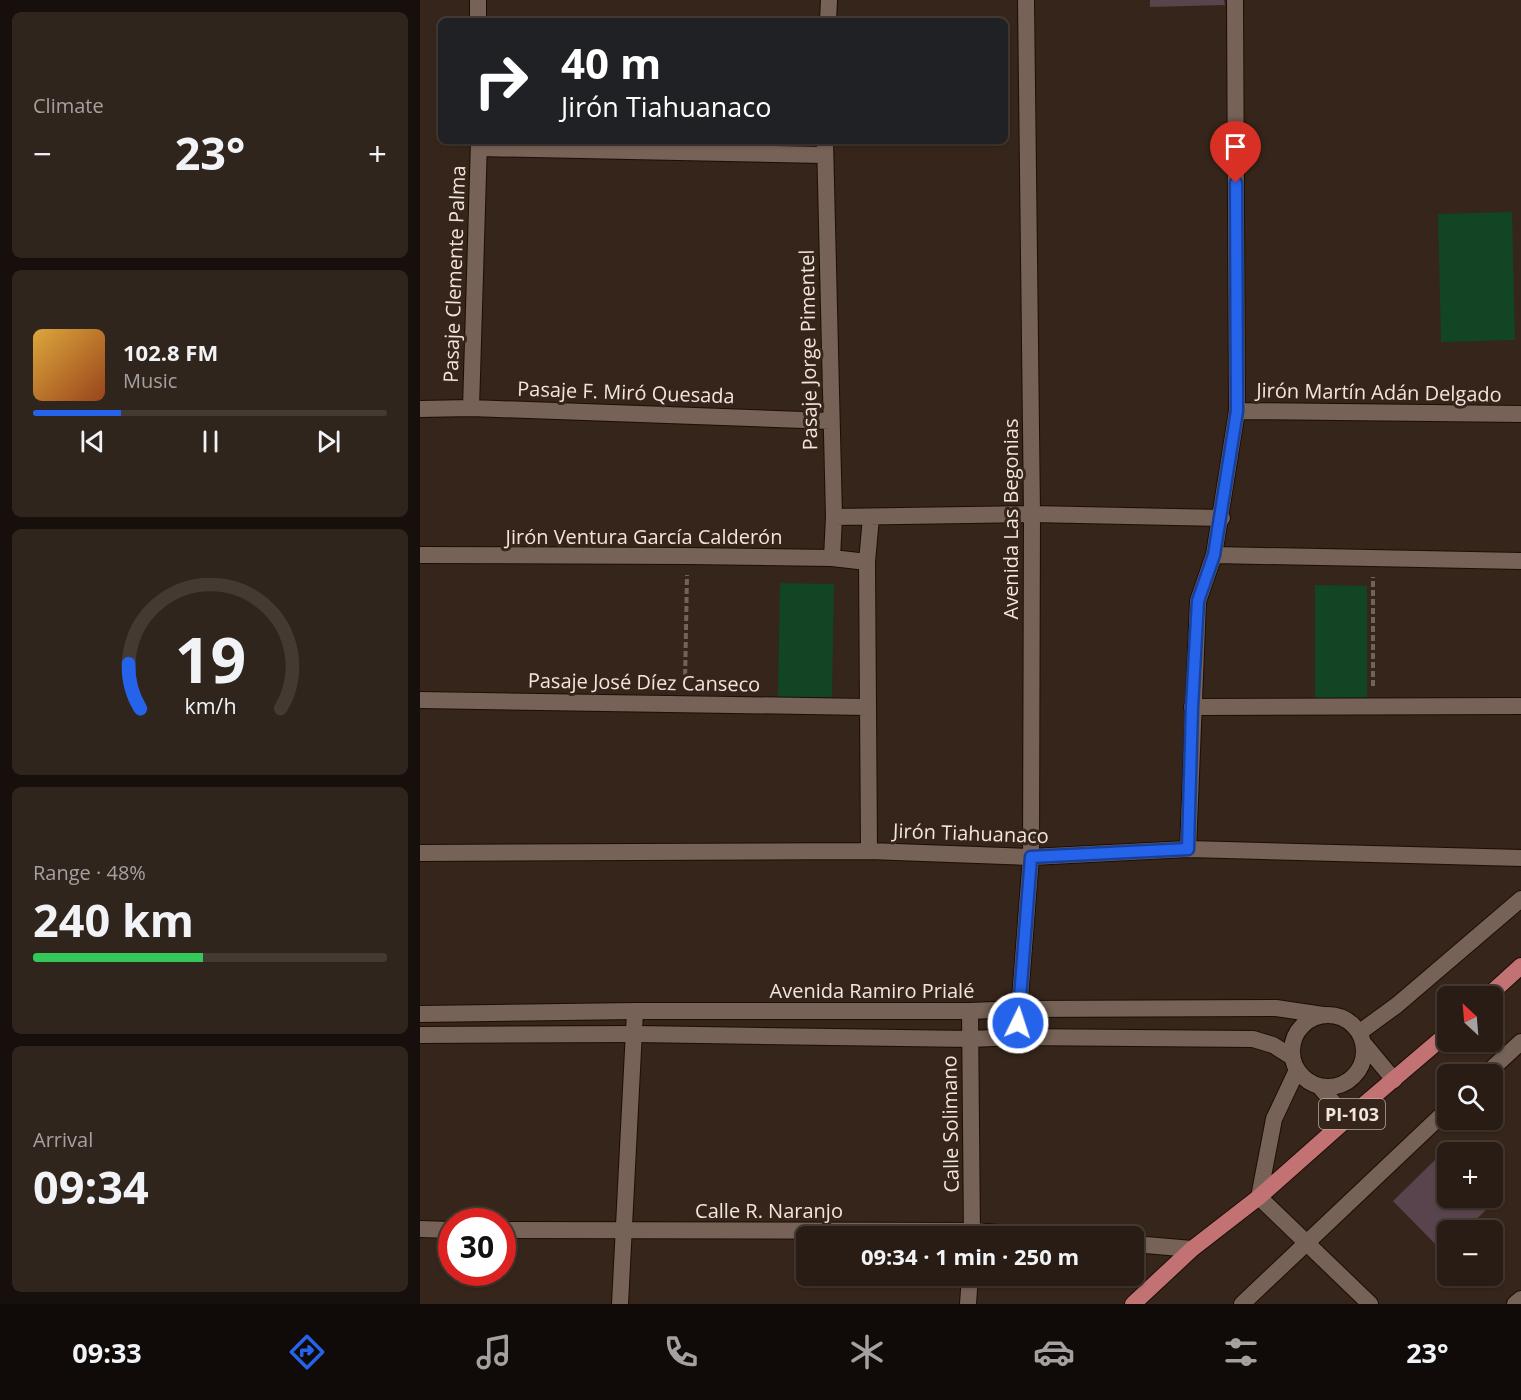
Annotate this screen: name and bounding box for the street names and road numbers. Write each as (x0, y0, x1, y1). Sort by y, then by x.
street label: Pasaje Clemente Palma (437, 165, 471, 383)
street label: Pasaje Jorge Pimentel (793, 249, 823, 451)
street label: Pasaje F. Miró Quesada (517, 375, 735, 409)
street label: Jirón Martín Adán Delgado (1254, 376, 1502, 408)
street label: Avenida Las Begonias (997, 418, 1024, 620)
street label: Jirón Ventura García Calderón (504, 523, 782, 550)
street label: Pasaje José Díez Canseco (528, 666, 760, 698)
street label: Jirón Tiahuanaco (891, 817, 1049, 849)
street label: Avenida Ramiro Prialé (770, 977, 974, 1004)
street label: Calle Solimano (935, 1055, 965, 1193)
road number: PI-103 (1319, 1099, 1385, 1129)
street label: Calle R. Naranjo (695, 1197, 843, 1224)

